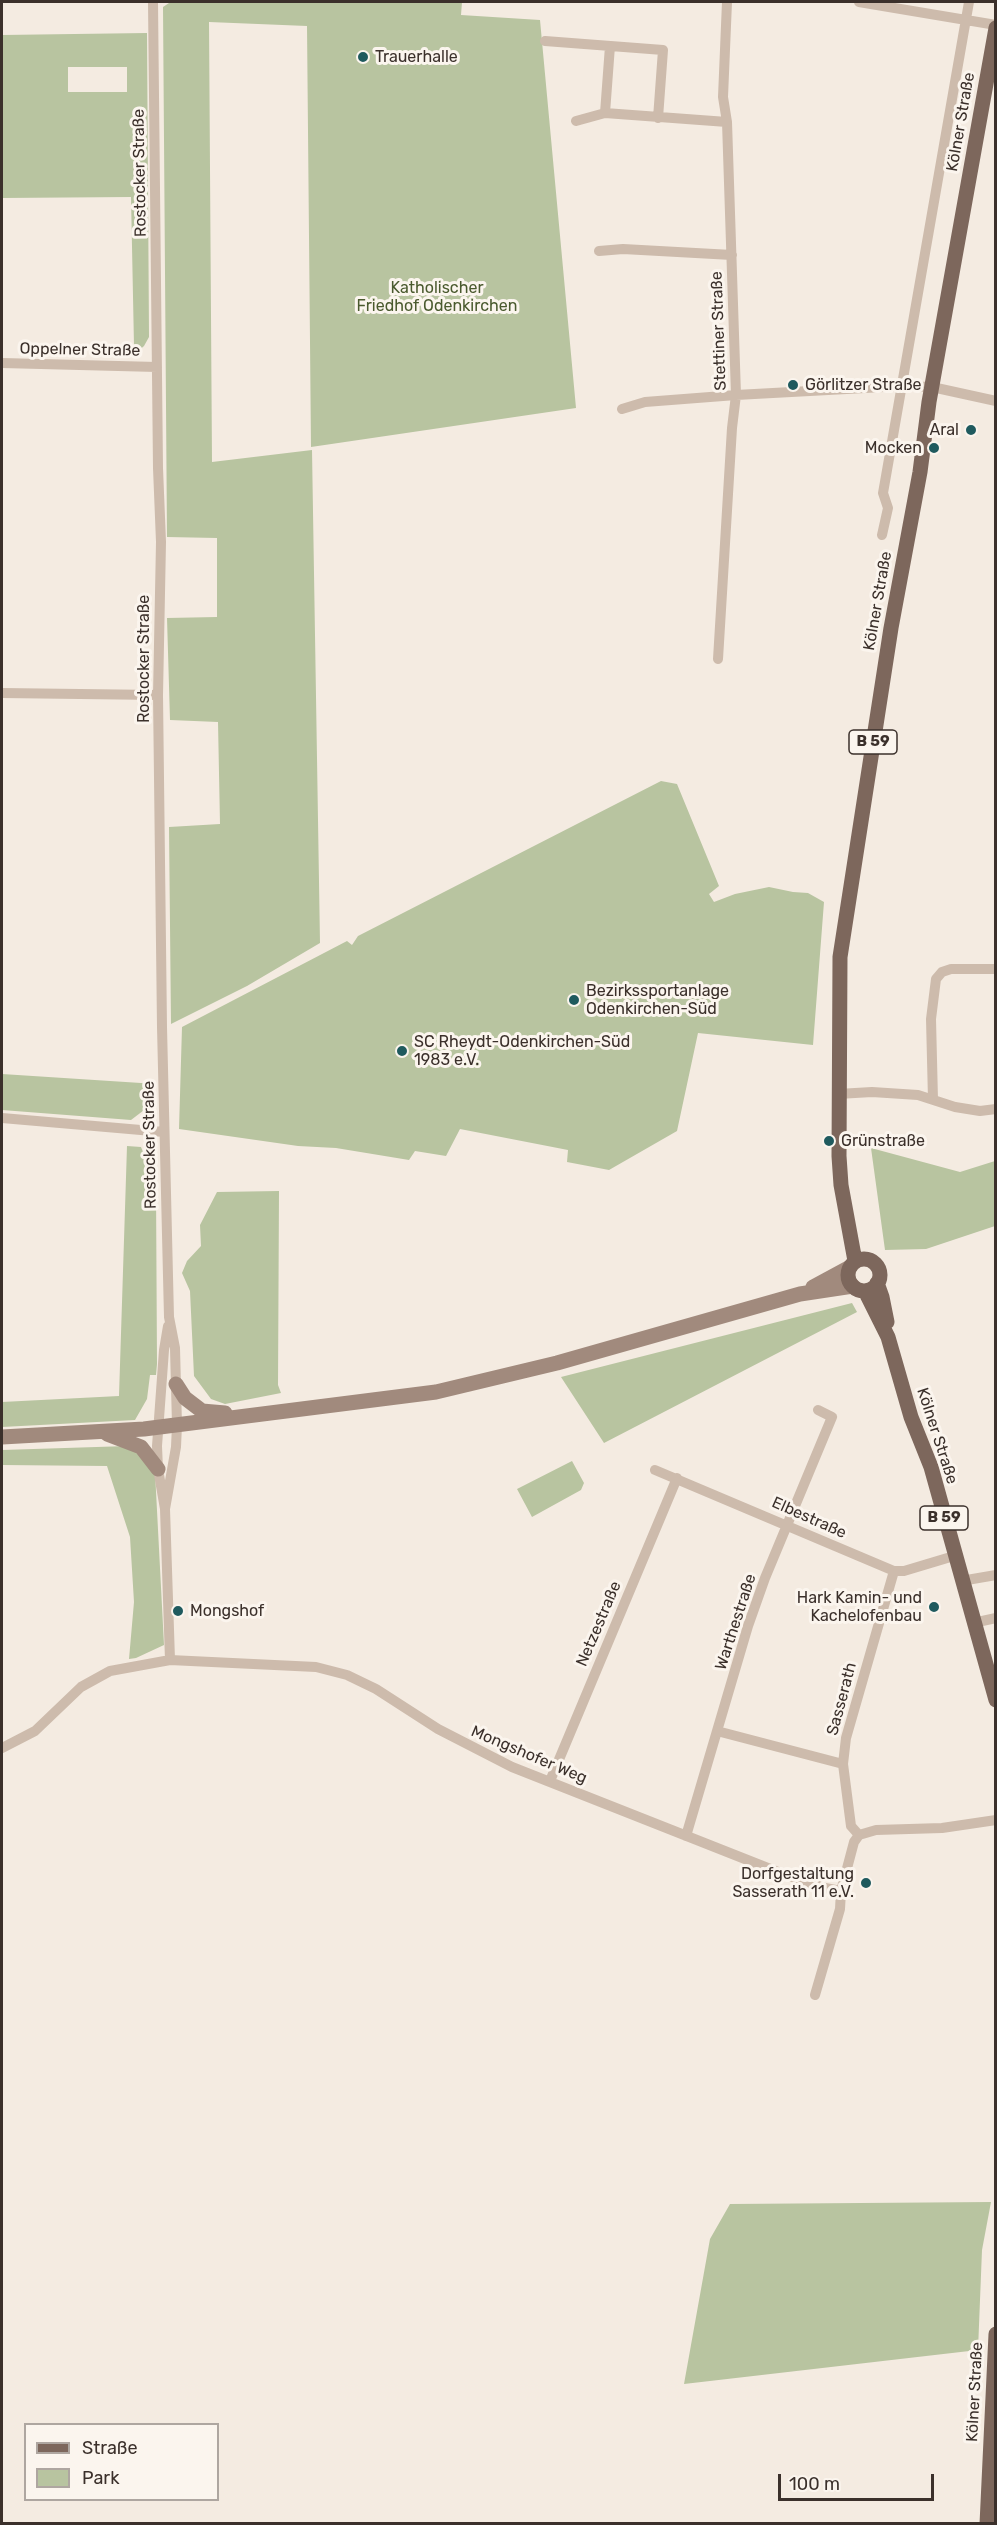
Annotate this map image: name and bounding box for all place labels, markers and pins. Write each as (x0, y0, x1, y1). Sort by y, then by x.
place label: Trauerhalle (375, 47, 458, 67)
marker: Trauerhalle (356, 50, 370, 64)
place label: Görlitzer Straße (805, 375, 922, 395)
marker: Görlitzer Straße (786, 378, 800, 392)
place label: Aral (930, 420, 959, 440)
marker: Aral (964, 423, 978, 437)
place label: Mocken (865, 438, 922, 458)
marker: Mocken (927, 441, 941, 455)
place label: Bezirkssportanlage Odenkirchen-Süd (586, 981, 729, 1019)
marker: Bezirkssportanlage Odenkirchen-Süd (567, 993, 581, 1007)
place label: SC Rheydt-Odenkirchen-Süd 1983 e.V. (414, 1032, 630, 1070)
marker: SC Rheydt-Odenkirchen-Süd 1983 e.V. (395, 1044, 409, 1058)
place label: Grünstraße (841, 1131, 925, 1151)
marker: Grünstraße (822, 1134, 836, 1148)
place label: Hark Kamin- und Kachelofenbau (797, 1588, 922, 1626)
marker: Hark Kamin- und Kachelofenbau (927, 1600, 941, 1614)
place label: Mongshof (190, 1601, 264, 1621)
marker: Mongshof (171, 1604, 185, 1618)
place label: Dorfgestaltung Sasserath 11 e.V. (732, 1864, 854, 1902)
marker: Dorfgestaltung Sasserath 11 e.V. (859, 1876, 873, 1890)

